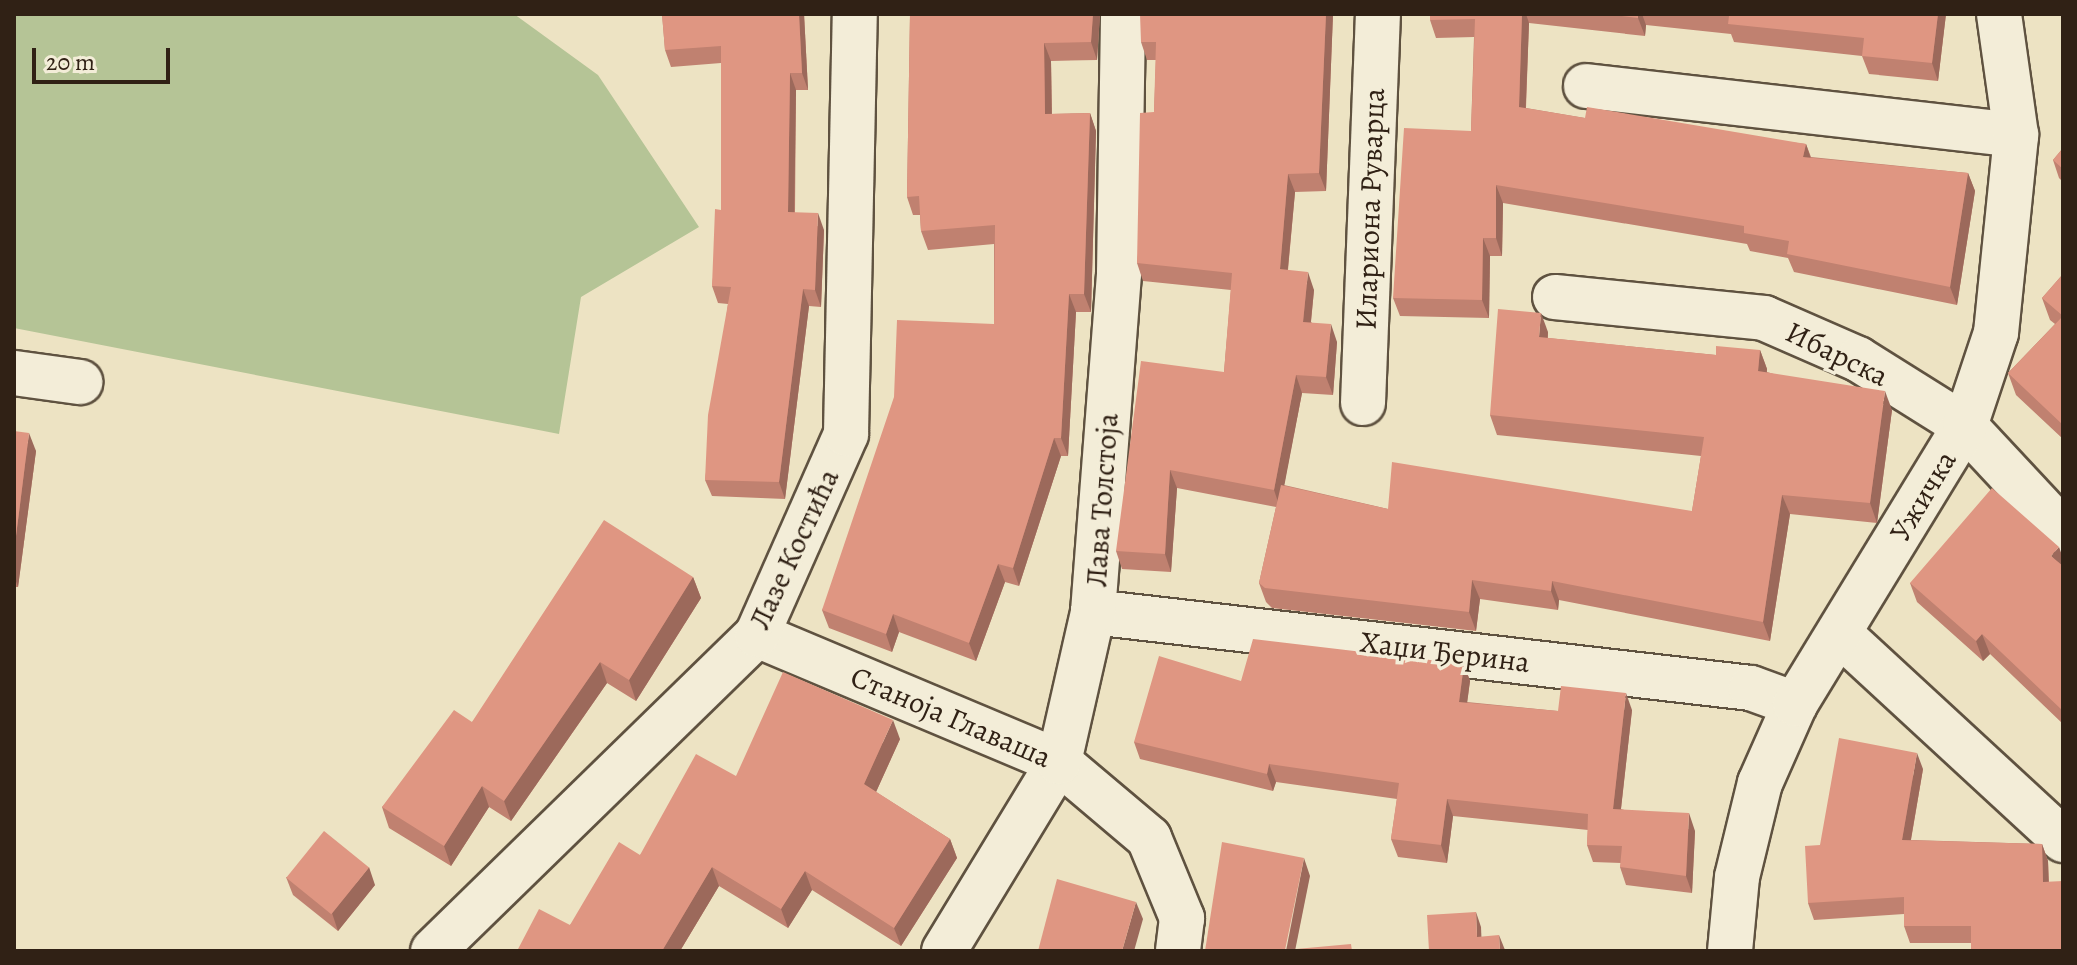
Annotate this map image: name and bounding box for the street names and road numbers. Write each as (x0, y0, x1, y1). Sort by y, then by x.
street label: Илариона Руварца (1348, 88, 1392, 330)
street label: Ибарска (1780, 314, 1894, 394)
street label: Лава Толстоја (1078, 412, 1126, 588)
street label: Ужичка (1882, 444, 1964, 548)
street label: Лазе Костића (741, 463, 847, 635)
street label: Хаџи Ђерина (1358, 624, 1532, 680)
street label: Станоја Главаша (845, 659, 1057, 775)

